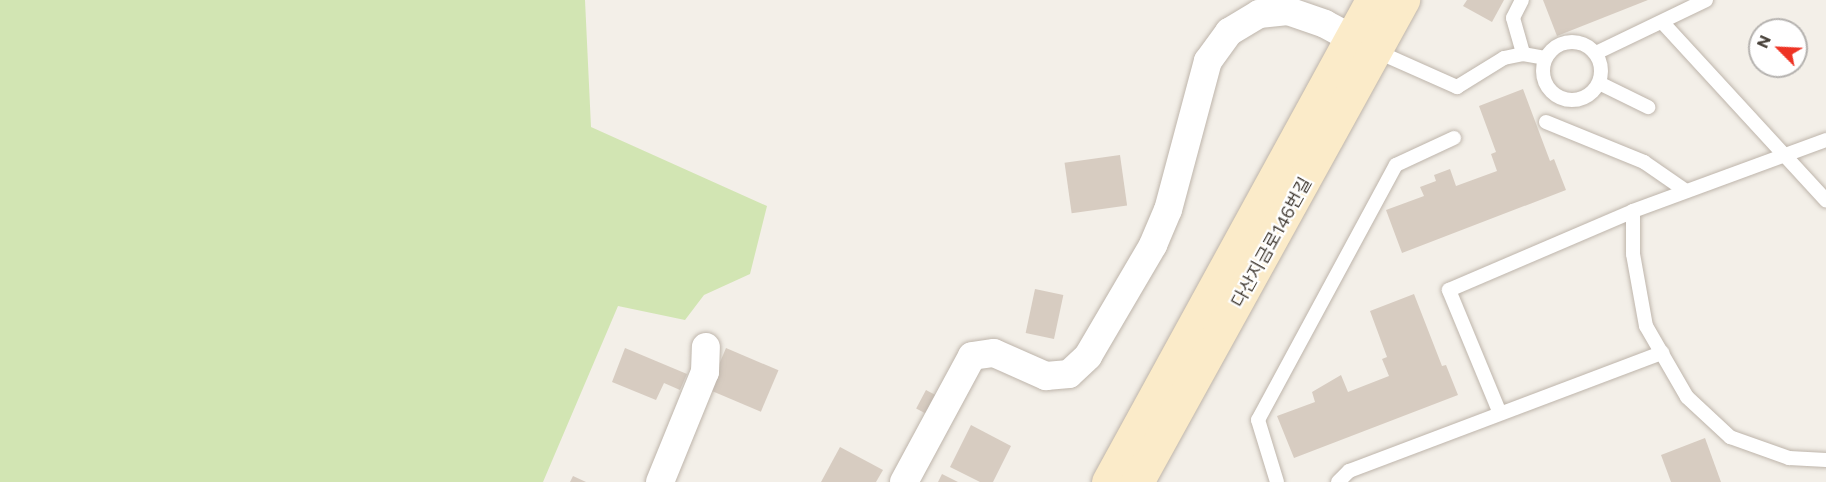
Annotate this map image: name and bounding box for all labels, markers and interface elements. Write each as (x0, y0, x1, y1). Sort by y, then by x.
north arrow (1748, 18, 1808, 78)
text: N (1752, 32, 1774, 51)
street label: 다산지금로146번길 (1226, 173, 1316, 311)

